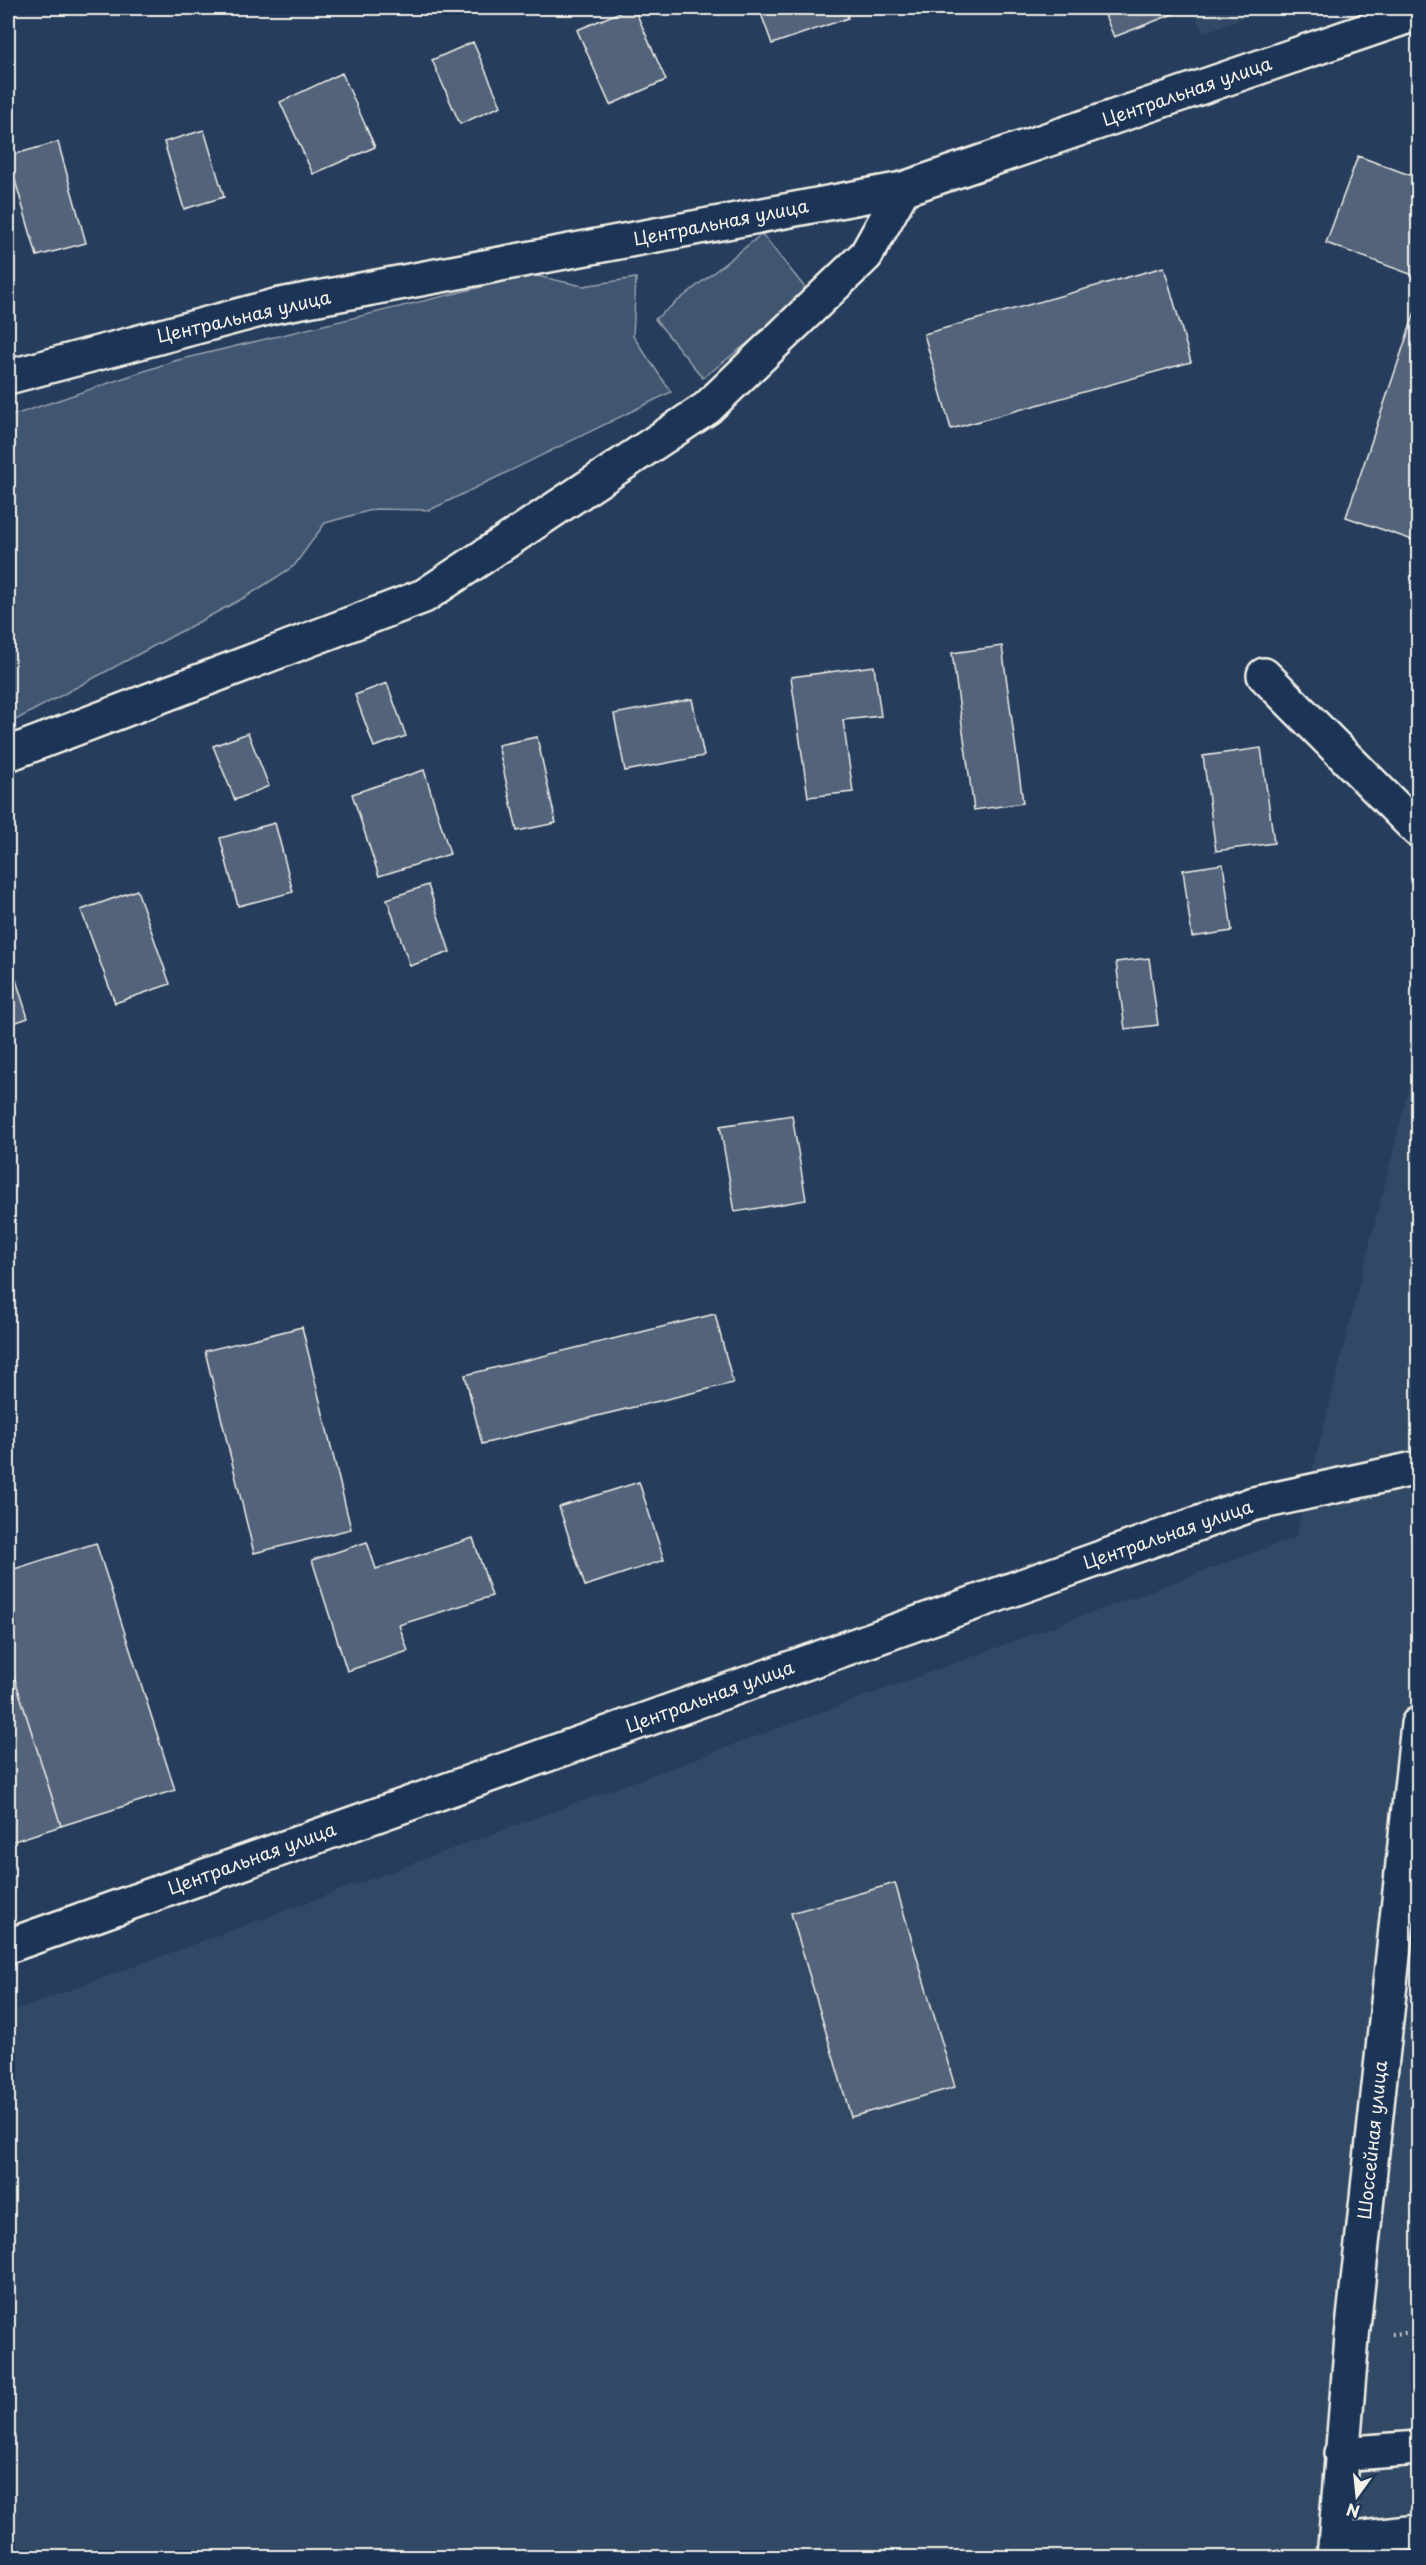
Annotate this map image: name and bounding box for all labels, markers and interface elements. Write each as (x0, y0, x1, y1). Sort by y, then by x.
street label: Центральная улица (1098, 49, 1275, 132)
street label: Центральная улица (631, 191, 811, 252)
street label: Центральная улица (154, 282, 334, 349)
street label: Центральная улица (1079, 1492, 1256, 1575)
street label: Центральная улица (621, 1652, 798, 1739)
street label: Центральная улица (163, 1814, 340, 1901)
street label: Шоссейная улица (1350, 2058, 1393, 2221)
north arrow (1327, 2466, 1387, 2526)
text: N (1344, 2498, 1362, 2525)

